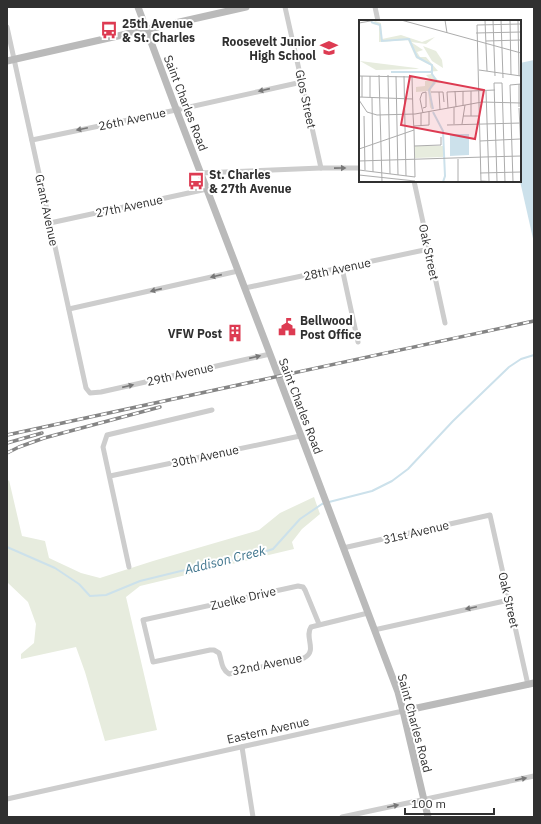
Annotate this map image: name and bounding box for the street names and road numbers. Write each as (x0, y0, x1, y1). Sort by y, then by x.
street label: Saint Charles Road (161, 53, 211, 153)
street label: Glos Street (292, 68, 320, 130)
street label: 26th Avenue (97, 104, 167, 133)
street label: Grant Avenue (32, 173, 62, 248)
street label: 27th Avenue (94, 191, 164, 220)
street label: Oak Street (416, 223, 442, 281)
street label: 28th Avenue (302, 254, 372, 283)
street label: Saint Charles Road (276, 356, 326, 456)
street label: 29th Avenue (145, 359, 215, 389)
street label: 30th Avenue (170, 441, 240, 470)
street label: 31st Avenue (382, 517, 451, 547)
street label: Oak Street (495, 571, 523, 629)
street label: Zuelke Drive (209, 583, 278, 613)
street label: 32nd Avenue (231, 650, 304, 678)
street label: Saint Charles Road (395, 672, 435, 774)
street label: Eastern Avenue (225, 713, 311, 747)

